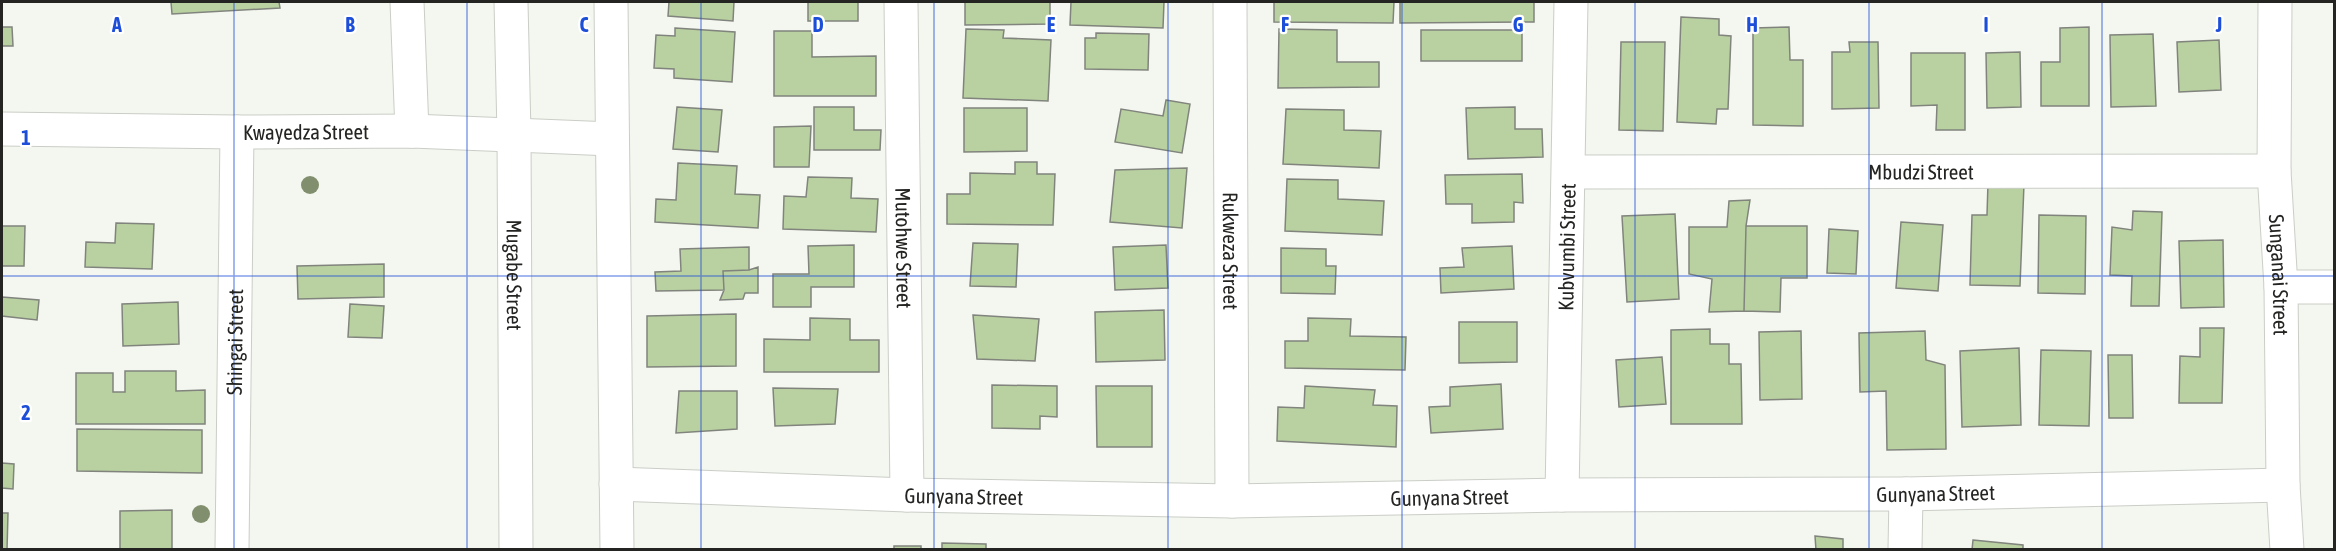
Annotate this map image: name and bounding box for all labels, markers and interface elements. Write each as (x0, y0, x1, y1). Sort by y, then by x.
text: A (111, 13, 122, 36)
text: B (345, 13, 355, 36)
text: C (580, 13, 589, 36)
text: D (812, 13, 824, 36)
text: E (1047, 13, 1056, 36)
text: F (1281, 13, 1289, 36)
text: G (1513, 13, 1524, 36)
text: H (1746, 13, 1758, 36)
text: I (1983, 13, 1989, 36)
text: J (2215, 13, 2222, 36)
street label: Kwayedza Street (243, 119, 369, 144)
text: 1 (21, 126, 31, 149)
street label: Mbudzi Street (1868, 159, 1974, 184)
street label: Kubvumbi Street (1553, 183, 1580, 311)
street label: Mutohwe Street (891, 187, 917, 309)
street label: Rukweza Street (1219, 192, 1243, 310)
street label: Sunganai Street (2265, 214, 2293, 336)
street label: Mugabe Street (502, 219, 527, 331)
street label: Shingai Street (222, 289, 247, 395)
text: 2 (21, 401, 31, 424)
street label: Gunyana Street (1876, 480, 1995, 506)
street label: Gunyana Street (904, 483, 1023, 509)
street label: Gunyana Street (1390, 484, 1509, 510)

